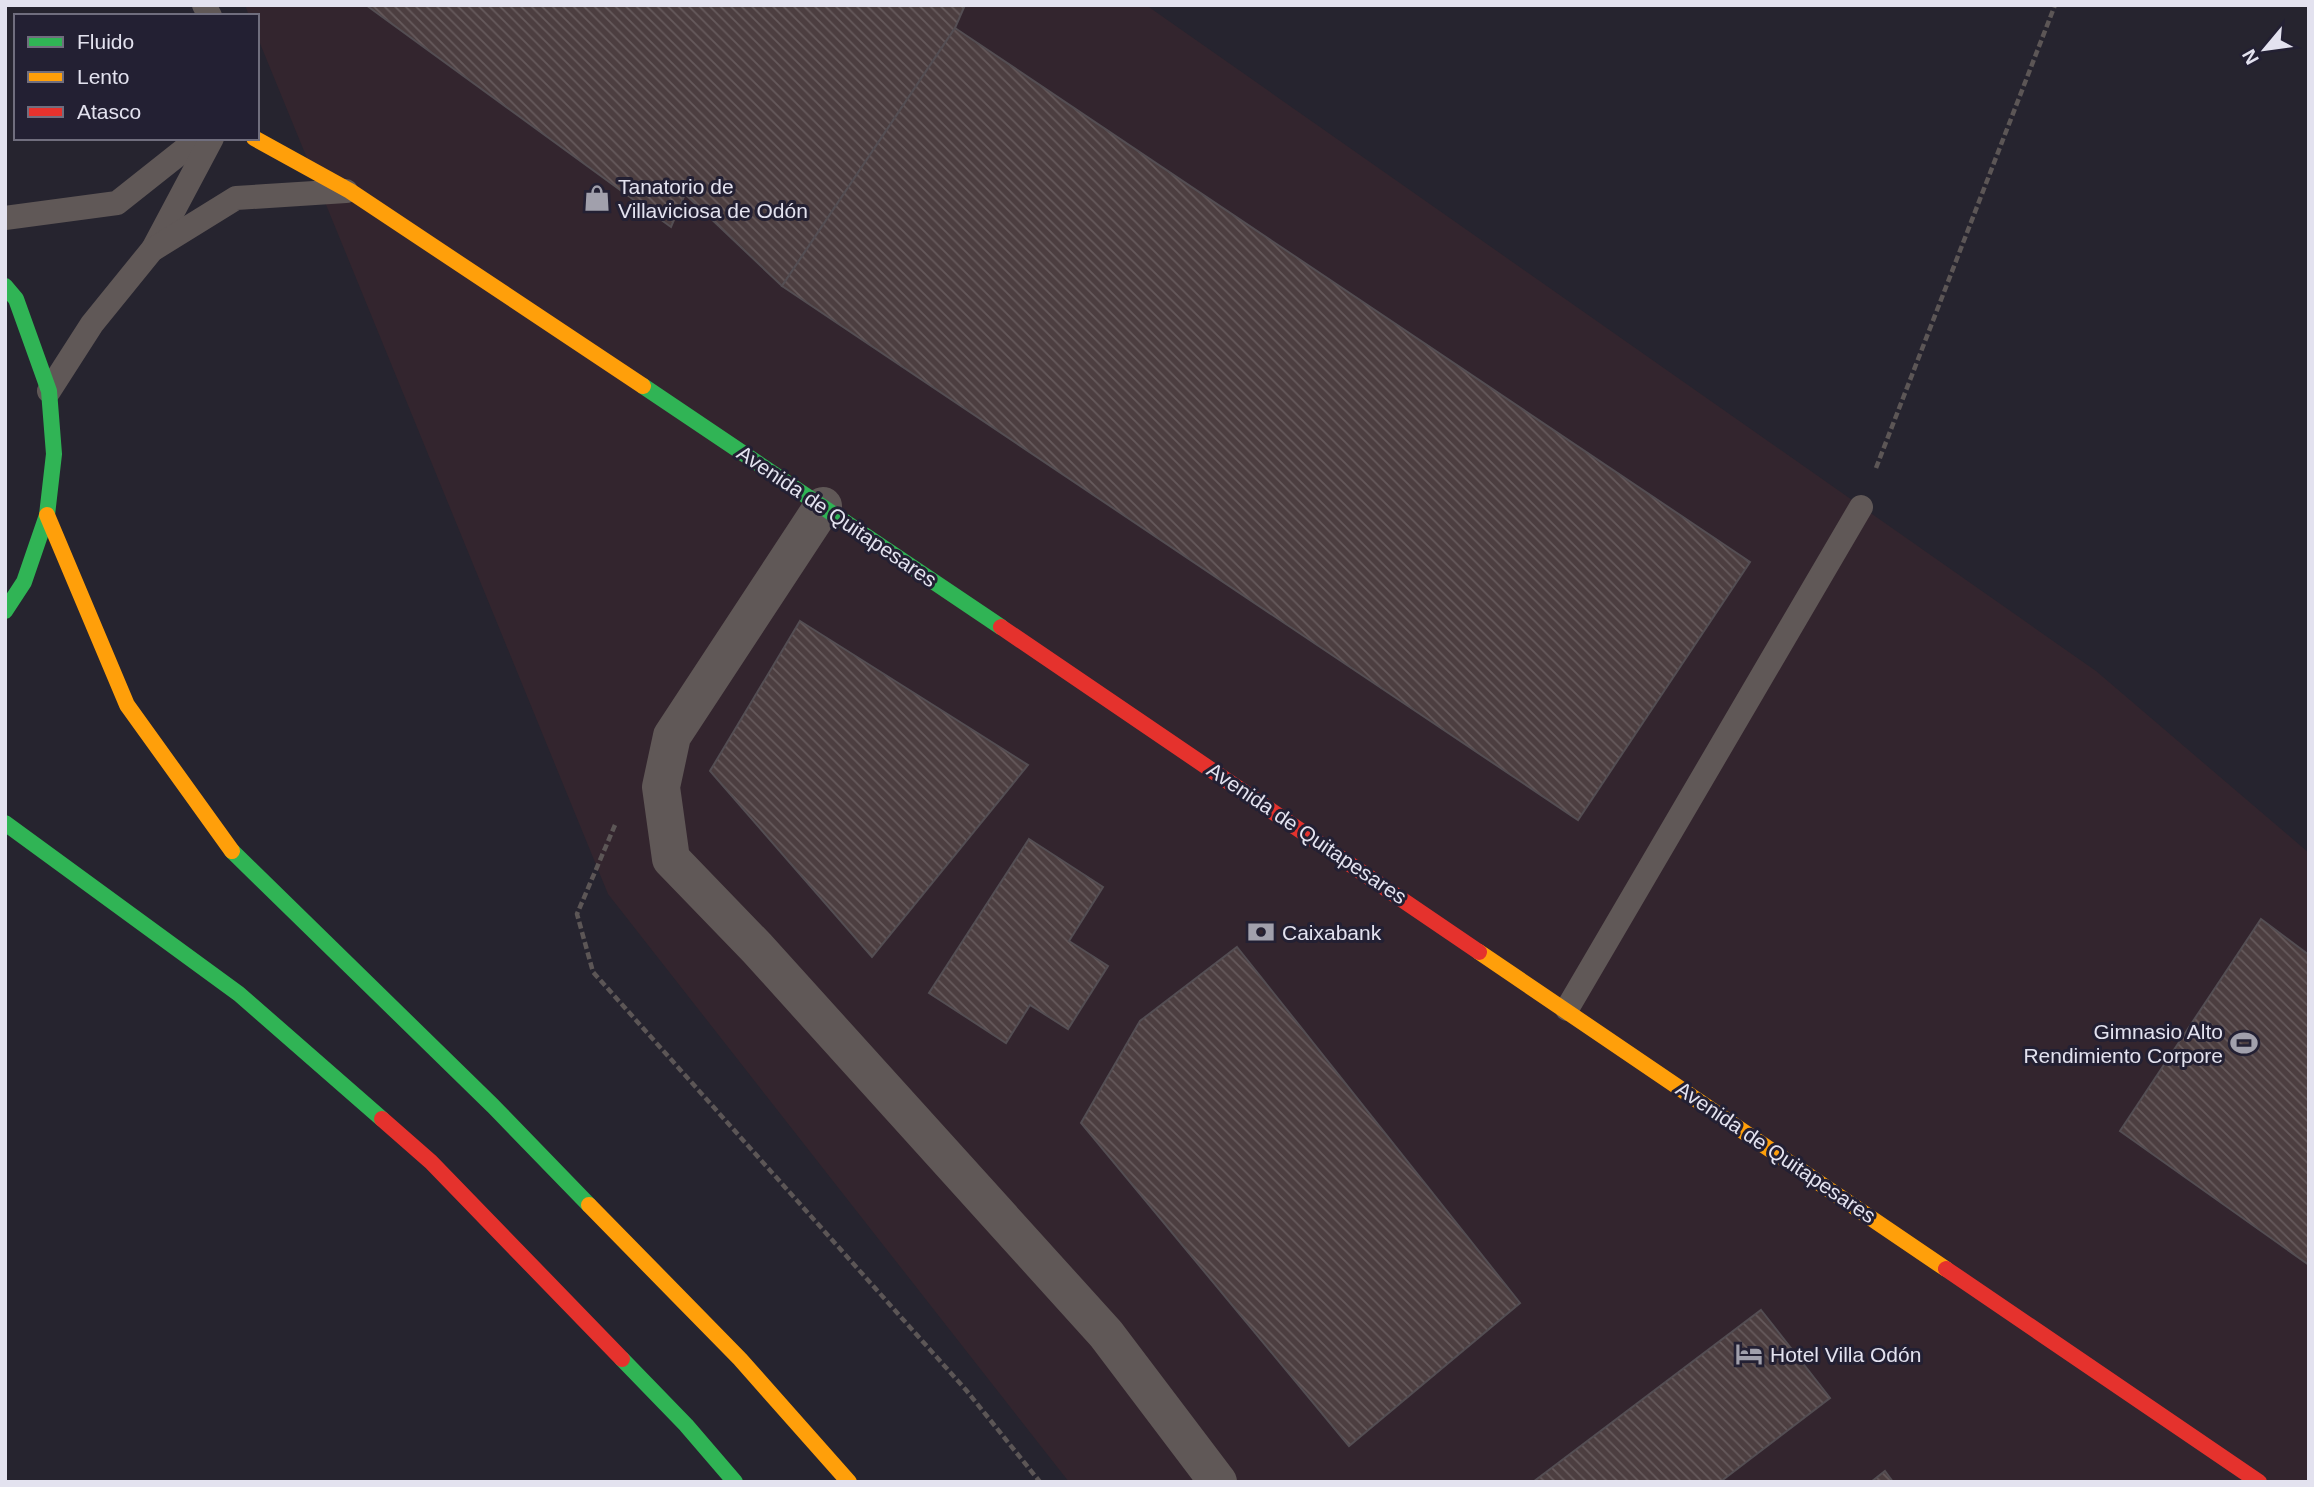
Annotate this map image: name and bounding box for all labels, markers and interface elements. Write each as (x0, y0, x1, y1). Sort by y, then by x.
legend (14, 14, 259, 140)
north arrow (2230, 14, 2300, 84)
text: Fluido (77, 30, 134, 53)
text: N (2238, 46, 2263, 68)
text: Lento (77, 65, 130, 88)
text: Atasco (77, 100, 141, 123)
place label: Tanatorio de Villaviciosa de Odón (618, 175, 808, 222)
shop icon: Tanatorio de Villaviciosa de Odón (582, 183, 612, 213)
street label: Avenida de Quitapesares (733, 441, 941, 591)
street label: Avenida de Quitapesares (1203, 758, 1411, 908)
bank icon: Caixabank (1246, 917, 1276, 947)
place label: Caixabank (1282, 921, 1382, 944)
place label: Gimnasio Alto Rendimiento Corpore (2023, 1020, 2223, 1067)
sports icon: Gimnasio Alto Rendimiento Corpore (2229, 1028, 2259, 1058)
street label: Avenida de Quitapesares (1672, 1077, 1880, 1227)
hotel icon: Hotel Villa Odón (1734, 1339, 1764, 1369)
place label: Hotel Villa Odón (1770, 1343, 1921, 1366)

